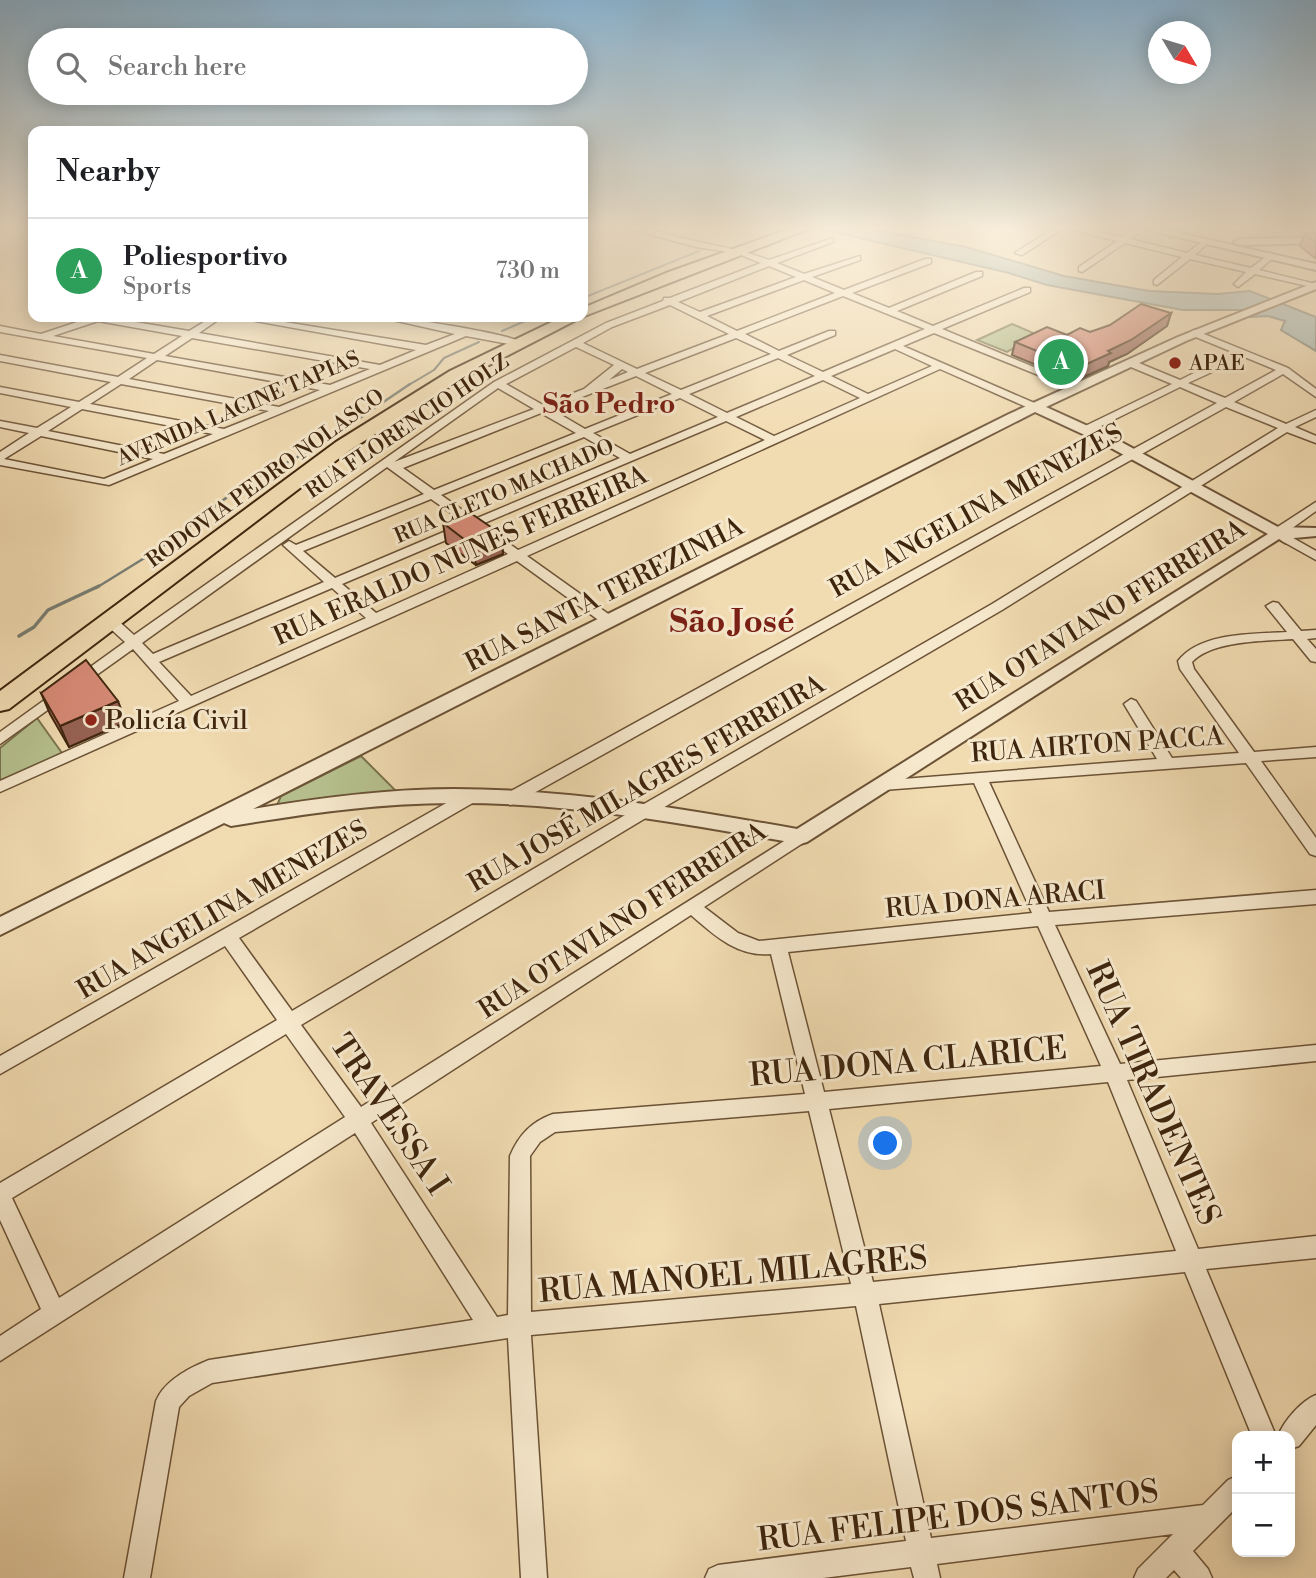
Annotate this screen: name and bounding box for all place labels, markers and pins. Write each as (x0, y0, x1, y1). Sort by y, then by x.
pin: A (1038, 336, 1084, 388)
place label: APAE (1188, 351, 1245, 377)
marker: APAE (1167, 355, 1183, 371)
place label: Policía Civil (105, 705, 248, 737)
marker: Policía Civil (83, 712, 99, 728)

